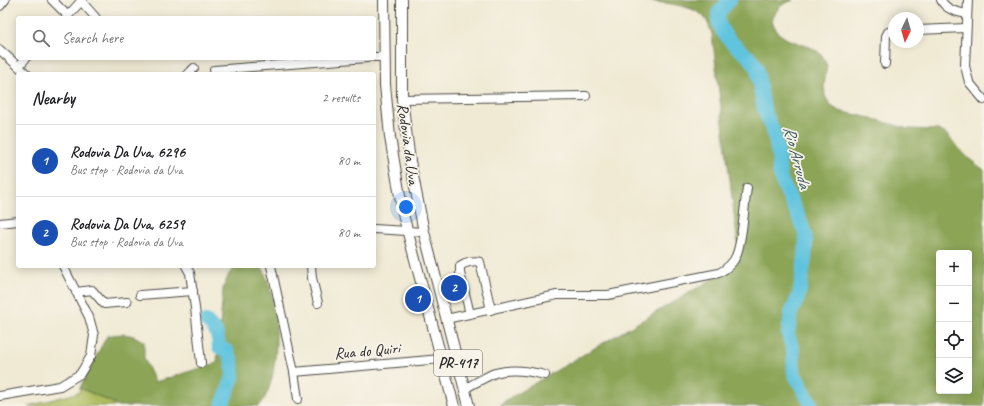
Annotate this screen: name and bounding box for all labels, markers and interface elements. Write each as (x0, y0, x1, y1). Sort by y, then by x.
north arrow (888, 12, 924, 48)
search box (16, 16, 376, 60)
icon: search (30, 27, 52, 49)
text: Search here (62, 29, 123, 48)
text: Nearby (32, 88, 75, 109)
text: 2 results (322, 90, 360, 106)
street label: Rodovia da Uva (392, 102, 424, 187)
water label: Rio Arruda (779, 124, 816, 192)
text: Rodovia Da Uva, 6296 (70, 143, 185, 162)
text: 1 (42, 153, 48, 169)
text: 80 m (338, 153, 360, 169)
text: Bus stop · Rodovia da Uva (70, 162, 183, 178)
your location (396, 197, 416, 217)
text: Rodovia Da Uva, 6259 (70, 215, 184, 234)
text: 2 (42, 225, 48, 241)
text: 80 m (338, 225, 360, 241)
text: Bus stop · Rodovia da Uva (70, 234, 183, 250)
map controls (936, 250, 972, 394)
button: + (936, 250, 972, 286)
pin: 2 (441, 273, 467, 303)
pin: 1 (405, 284, 431, 314)
button: − (936, 286, 972, 322)
button: locate (936, 322, 972, 358)
street label: Rua do Quiri (333, 338, 403, 364)
road number: PR-417 (434, 350, 482, 376)
button: layers (936, 358, 972, 394)

